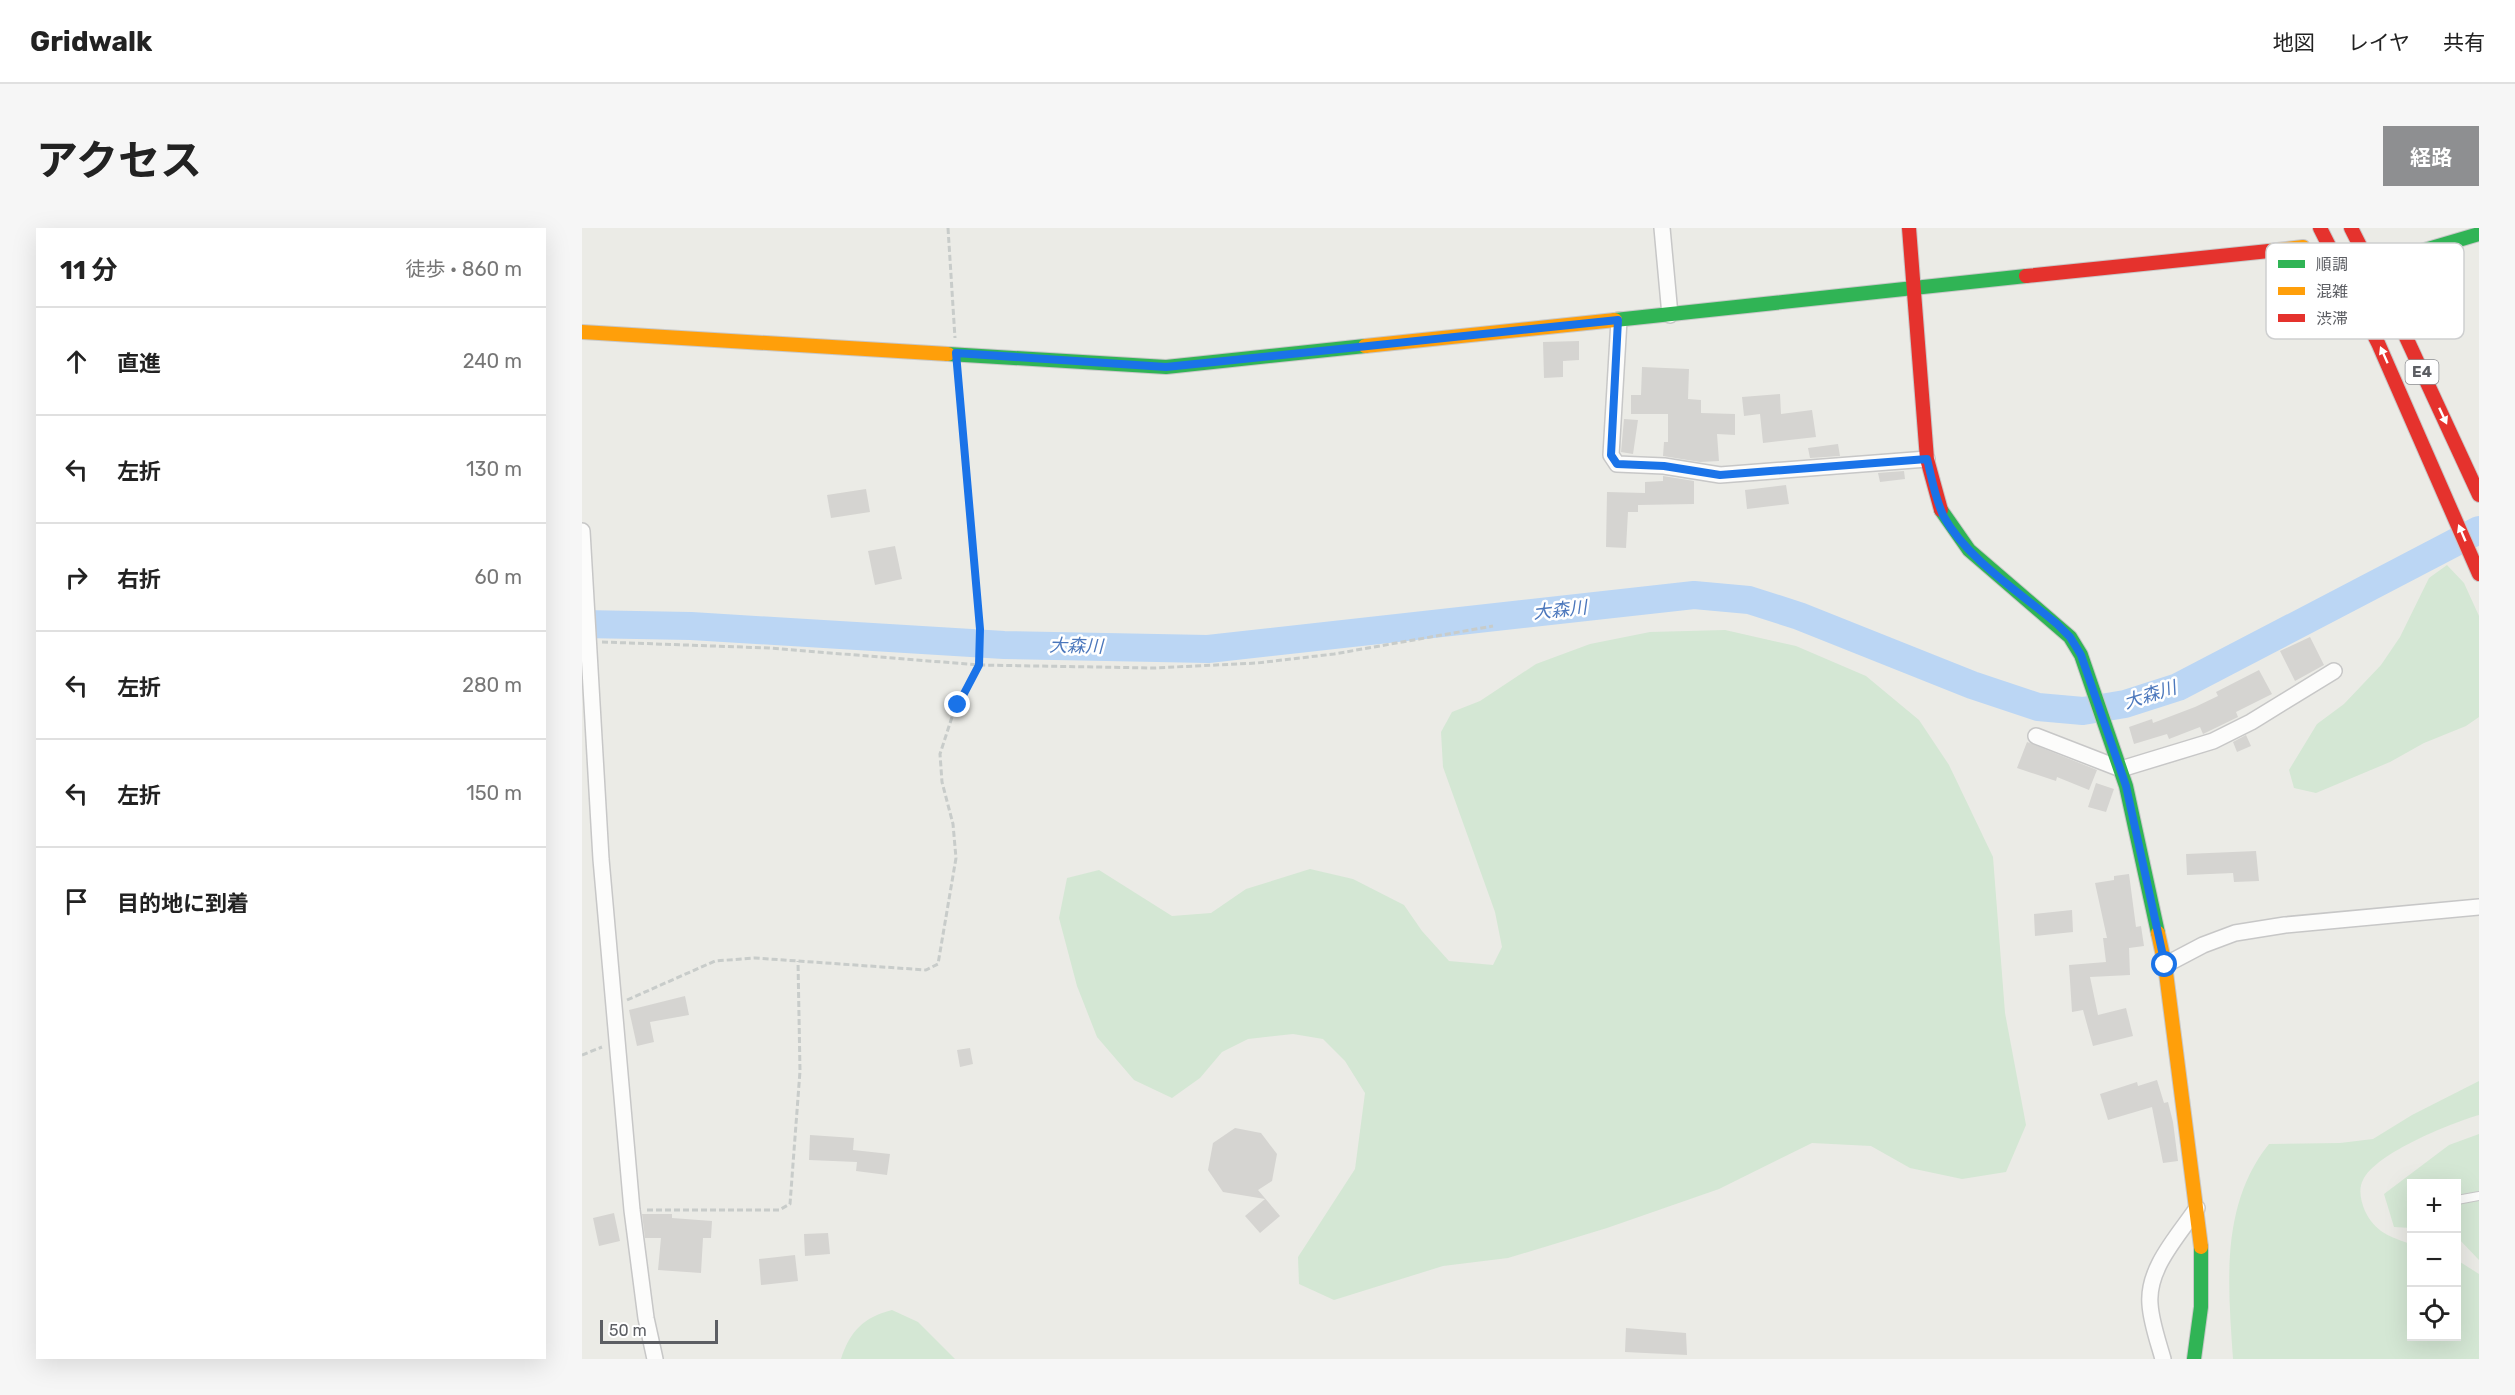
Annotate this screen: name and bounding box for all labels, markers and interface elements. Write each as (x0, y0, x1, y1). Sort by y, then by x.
text: Gridwalk (30, 25, 152, 58)
text: 地図 (2273, 30, 2315, 55)
text: レイヤ (2348, 30, 2410, 55)
text: 共有 (2443, 30, 2485, 55)
button: 経路 (2383, 126, 2479, 186)
text: アクセス (36, 136, 202, 186)
legend (2266, 243, 2464, 339)
text: 11 分 (60, 255, 117, 286)
text: 順調 (2316, 255, 2348, 274)
text: 徒歩 · 860 m (405, 257, 522, 281)
text: 混雑 (2316, 282, 2348, 301)
text: 渋滞 (2316, 309, 2348, 328)
icon: ahead (60, 345, 93, 378)
one-way arrow (2378, 346, 2388, 364)
text: 240 m (463, 349, 522, 373)
text: 直進 (117, 350, 161, 377)
road number: E4 (2406, 360, 2438, 384)
one-way arrow (2438, 408, 2447, 425)
icon: left (60, 453, 93, 486)
text: 130 m (466, 457, 522, 481)
text: 左折 (117, 458, 161, 485)
one-way arrow (2457, 524, 2467, 542)
icon: right (60, 561, 93, 594)
text: 60 m (475, 565, 522, 589)
text: 右折 (117, 566, 161, 593)
water label: 大森川 (1532, 596, 1590, 624)
water label: 大森川 (1049, 635, 1105, 658)
icon: left (60, 669, 93, 702)
text: 280 m (462, 673, 522, 697)
text: 左折 (117, 674, 161, 701)
water label: 大森川 (2121, 676, 2181, 713)
route end (944, 691, 970, 717)
icon: left (60, 777, 93, 810)
text: 150 m (466, 781, 522, 805)
text: 左折 (117, 782, 161, 809)
icon: arrive (60, 885, 93, 918)
text: 目的地に到着 (117, 890, 249, 917)
route start (2151, 951, 2177, 977)
map controls (2407, 1179, 2461, 1341)
button: + (2407, 1179, 2461, 1233)
button: − (2407, 1233, 2461, 1287)
button: locate (2407, 1287, 2461, 1341)
scale bar (600, 1317, 718, 1344)
text: 50 m (609, 1321, 647, 1340)

